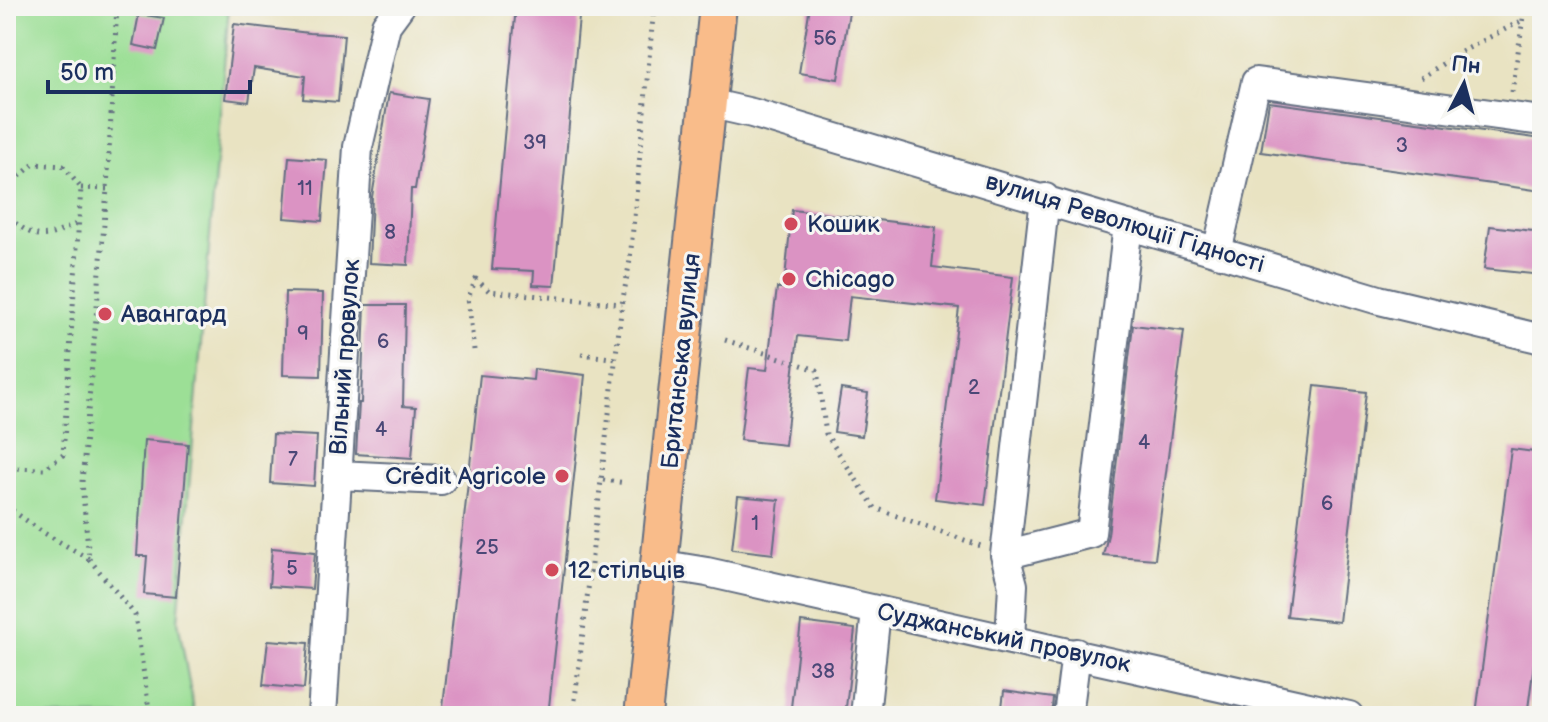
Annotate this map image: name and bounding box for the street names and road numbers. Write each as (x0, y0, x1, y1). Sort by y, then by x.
street label: вулиця Революції Гідності (982, 167, 1268, 279)
street label: Британська вулиця (655, 252, 707, 470)
street label: Вільний провулок (324, 258, 366, 456)
street label: Суджанський провулок (875, 597, 1134, 679)

